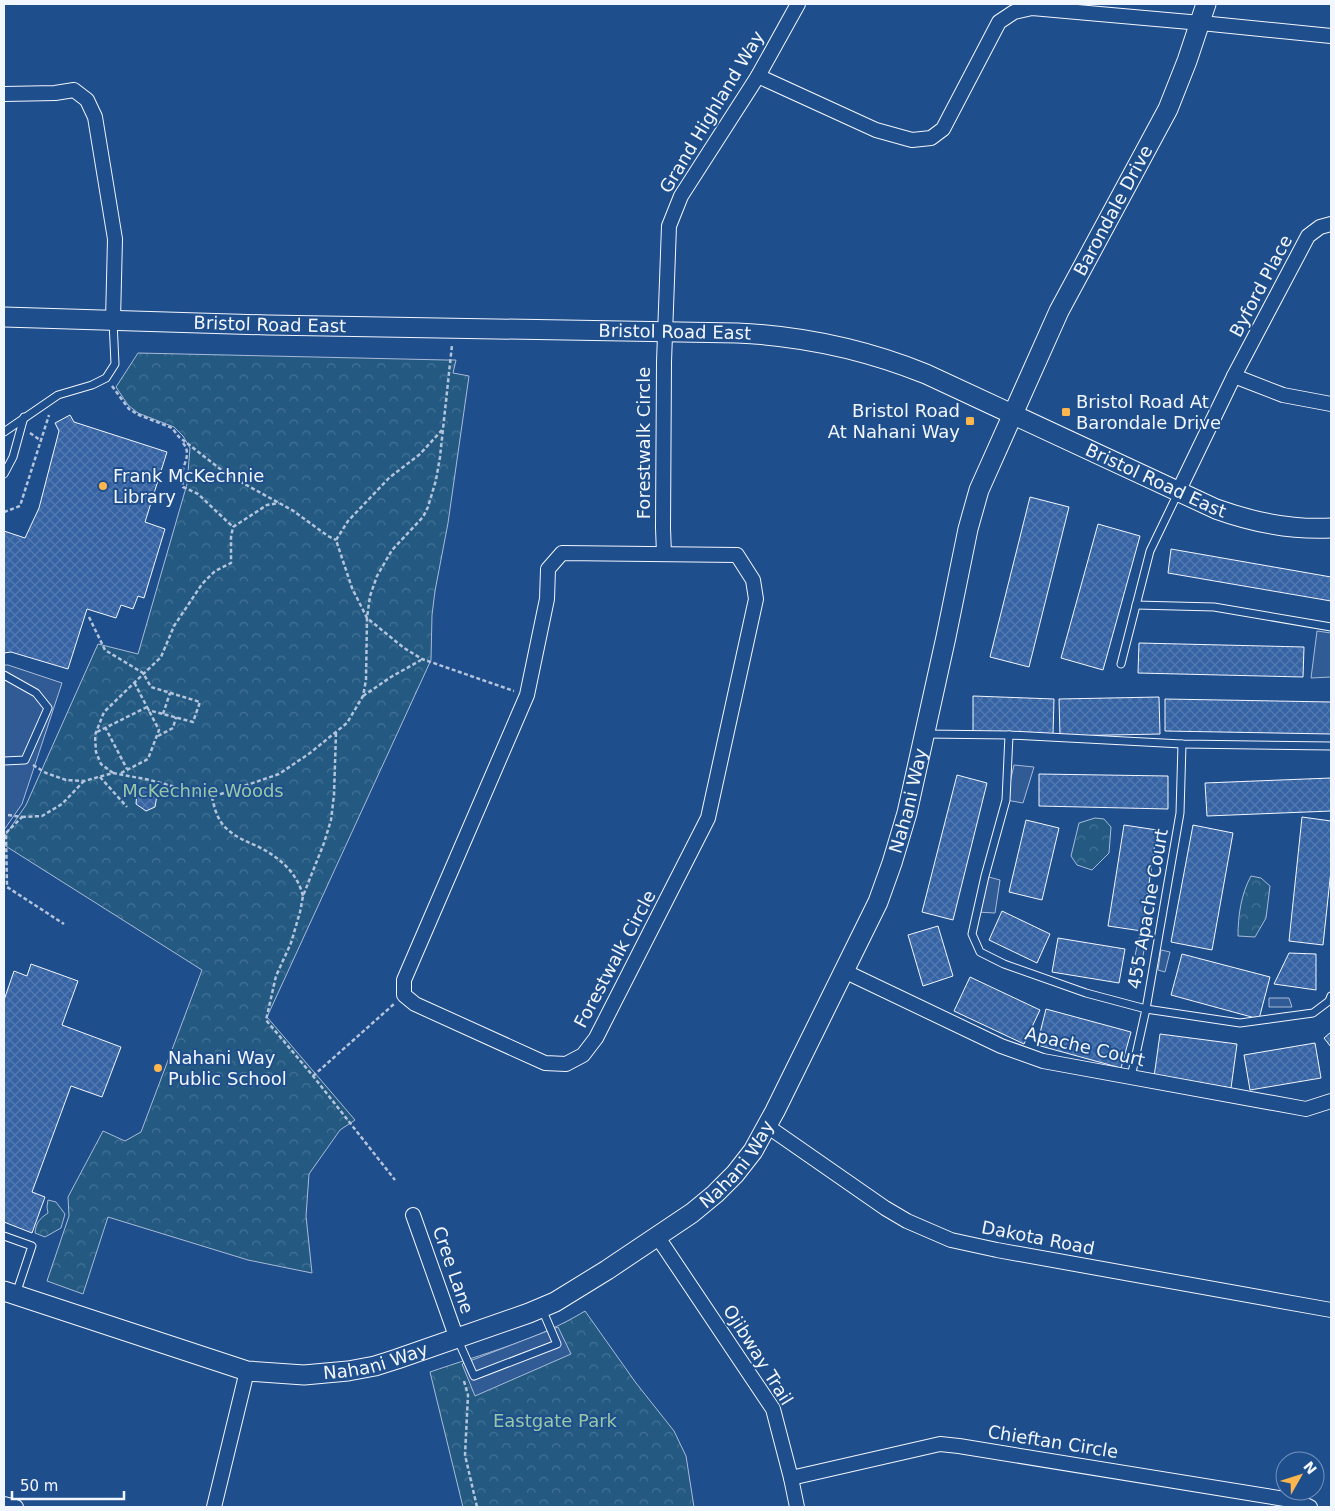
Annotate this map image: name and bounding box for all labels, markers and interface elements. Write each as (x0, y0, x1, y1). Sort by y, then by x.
street label: Grand Highland Way (655, 27, 768, 197)
street label: Barondale Drive (1069, 141, 1157, 279)
street label: Byford Place (1225, 231, 1296, 340)
street label: Bristol Road East (193, 312, 346, 336)
street label: Bristol Road East (598, 320, 752, 344)
street label: Forestwalk Circle (633, 367, 654, 519)
place label: Bristol Road At Barondale Drive (1076, 391, 1221, 433)
place label: Bristol Road At Nahani Way (828, 400, 960, 442)
marker: Bristol Road At Barondale Drive (1060, 406, 1072, 418)
marker: Bristol Road At Nahani Way (964, 415, 976, 427)
street label: Bristol Road East (1082, 439, 1229, 522)
place label: Frank McKechnie Library (113, 465, 264, 507)
marker: Frank McKechnie Library (97, 480, 109, 492)
street label: Nahani Way (885, 746, 931, 856)
park label: McKechnie Woods (122, 780, 284, 801)
street label: 455 Apache Court (1123, 827, 1172, 991)
street label: Forestwalk Circle (569, 886, 660, 1031)
street label: Apache Court (1023, 1023, 1147, 1071)
place label: Nahani Way Public School (168, 1047, 287, 1089)
marker: Nahani Way Public School (152, 1062, 164, 1074)
street label: Nahani Way (695, 1116, 778, 1212)
street label: Dakota Road (980, 1216, 1096, 1259)
street label: Cree Lane (429, 1223, 478, 1316)
street label: Ojibway Trail (719, 1301, 798, 1409)
street label: Nahani Way (322, 1338, 431, 1383)
park label: Eastgate Park (493, 1410, 618, 1431)
street label: Chieftan Circle (986, 1421, 1120, 1462)
north arrow (1275, 1451, 1325, 1501)
text: N (1300, 1458, 1320, 1477)
scale bar (12, 1468, 125, 1500)
text: 50 m (20, 1477, 58, 1495)

